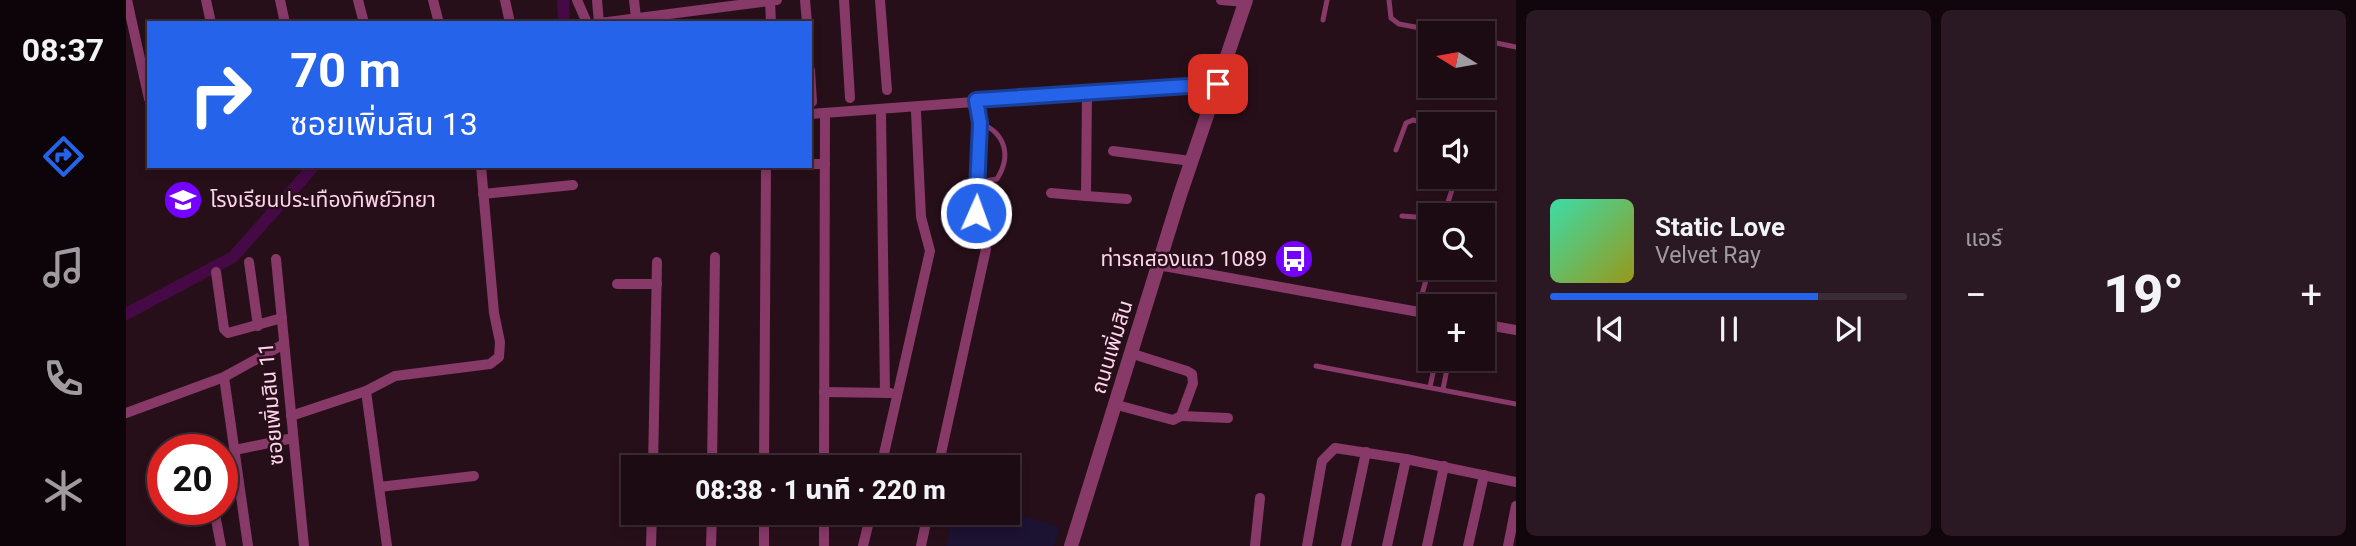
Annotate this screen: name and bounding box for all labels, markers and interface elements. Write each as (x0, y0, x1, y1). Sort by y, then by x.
north arrow (1418, 21, 1494, 98)
map controls (1418, 21, 1495, 371)
text: 08:37 (22, 31, 104, 69)
text: 70 m (290, 42, 401, 99)
icon: right (175, 49, 266, 140)
pin (1188, 54, 1248, 114)
icon: arrive (1199, 65, 1237, 103)
text: ซอยเพิ่มสิน 13 (290, 105, 478, 143)
button: sound (1418, 112, 1495, 189)
icon: directions (39, 132, 88, 181)
position arrow (939, 176, 1013, 250)
school or university icon: โรงเรียนประเทืองทิพย์วิทยา (162, 179, 204, 221)
place label: โรงเรียนประเทืองทิพย์วิทยา (210, 188, 436, 212)
button: search (1418, 203, 1495, 280)
text: Static Love (1655, 212, 1785, 242)
text: แอร์ (1965, 225, 2002, 252)
bus stop icon: ท่ารถสองแถว 1089 (1273, 238, 1315, 280)
text: Velvet Ray (1655, 242, 1761, 269)
icon: music (39, 243, 88, 292)
place label: ท่ารถสองแถว 1089 (1100, 247, 1267, 271)
text: 19° (2103, 264, 2184, 325)
text: − (1965, 273, 1987, 317)
text: + (2300, 273, 2322, 317)
button: + (1418, 294, 1495, 371)
street label: ถนนเพิ่มสิน (1085, 297, 1138, 397)
icon: previous (1591, 310, 1629, 348)
icon: pause (1710, 310, 1748, 348)
icon: next (1829, 310, 1867, 348)
street label: ซอยเพิ่มสิน 11 (252, 342, 288, 467)
icon: phone (39, 354, 88, 403)
speed limit sign: 20 (147, 434, 238, 525)
icon: climate (39, 466, 88, 515)
text: 08:38 · 1 นาที · 220 m (695, 475, 946, 505)

